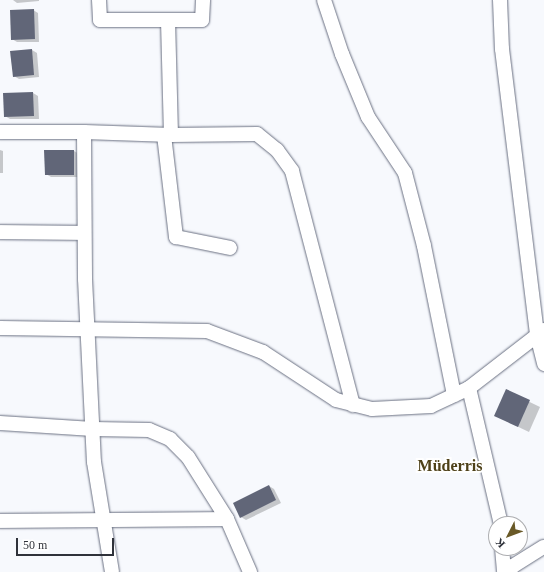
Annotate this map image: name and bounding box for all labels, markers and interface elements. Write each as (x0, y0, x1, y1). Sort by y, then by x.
district label: Müderris (418, 456, 482, 476)
north arrow (488, 516, 528, 556)
scale bar (18, 530, 116, 556)
text: K (493, 536, 507, 551)
text: 50 m (23, 538, 47, 552)

